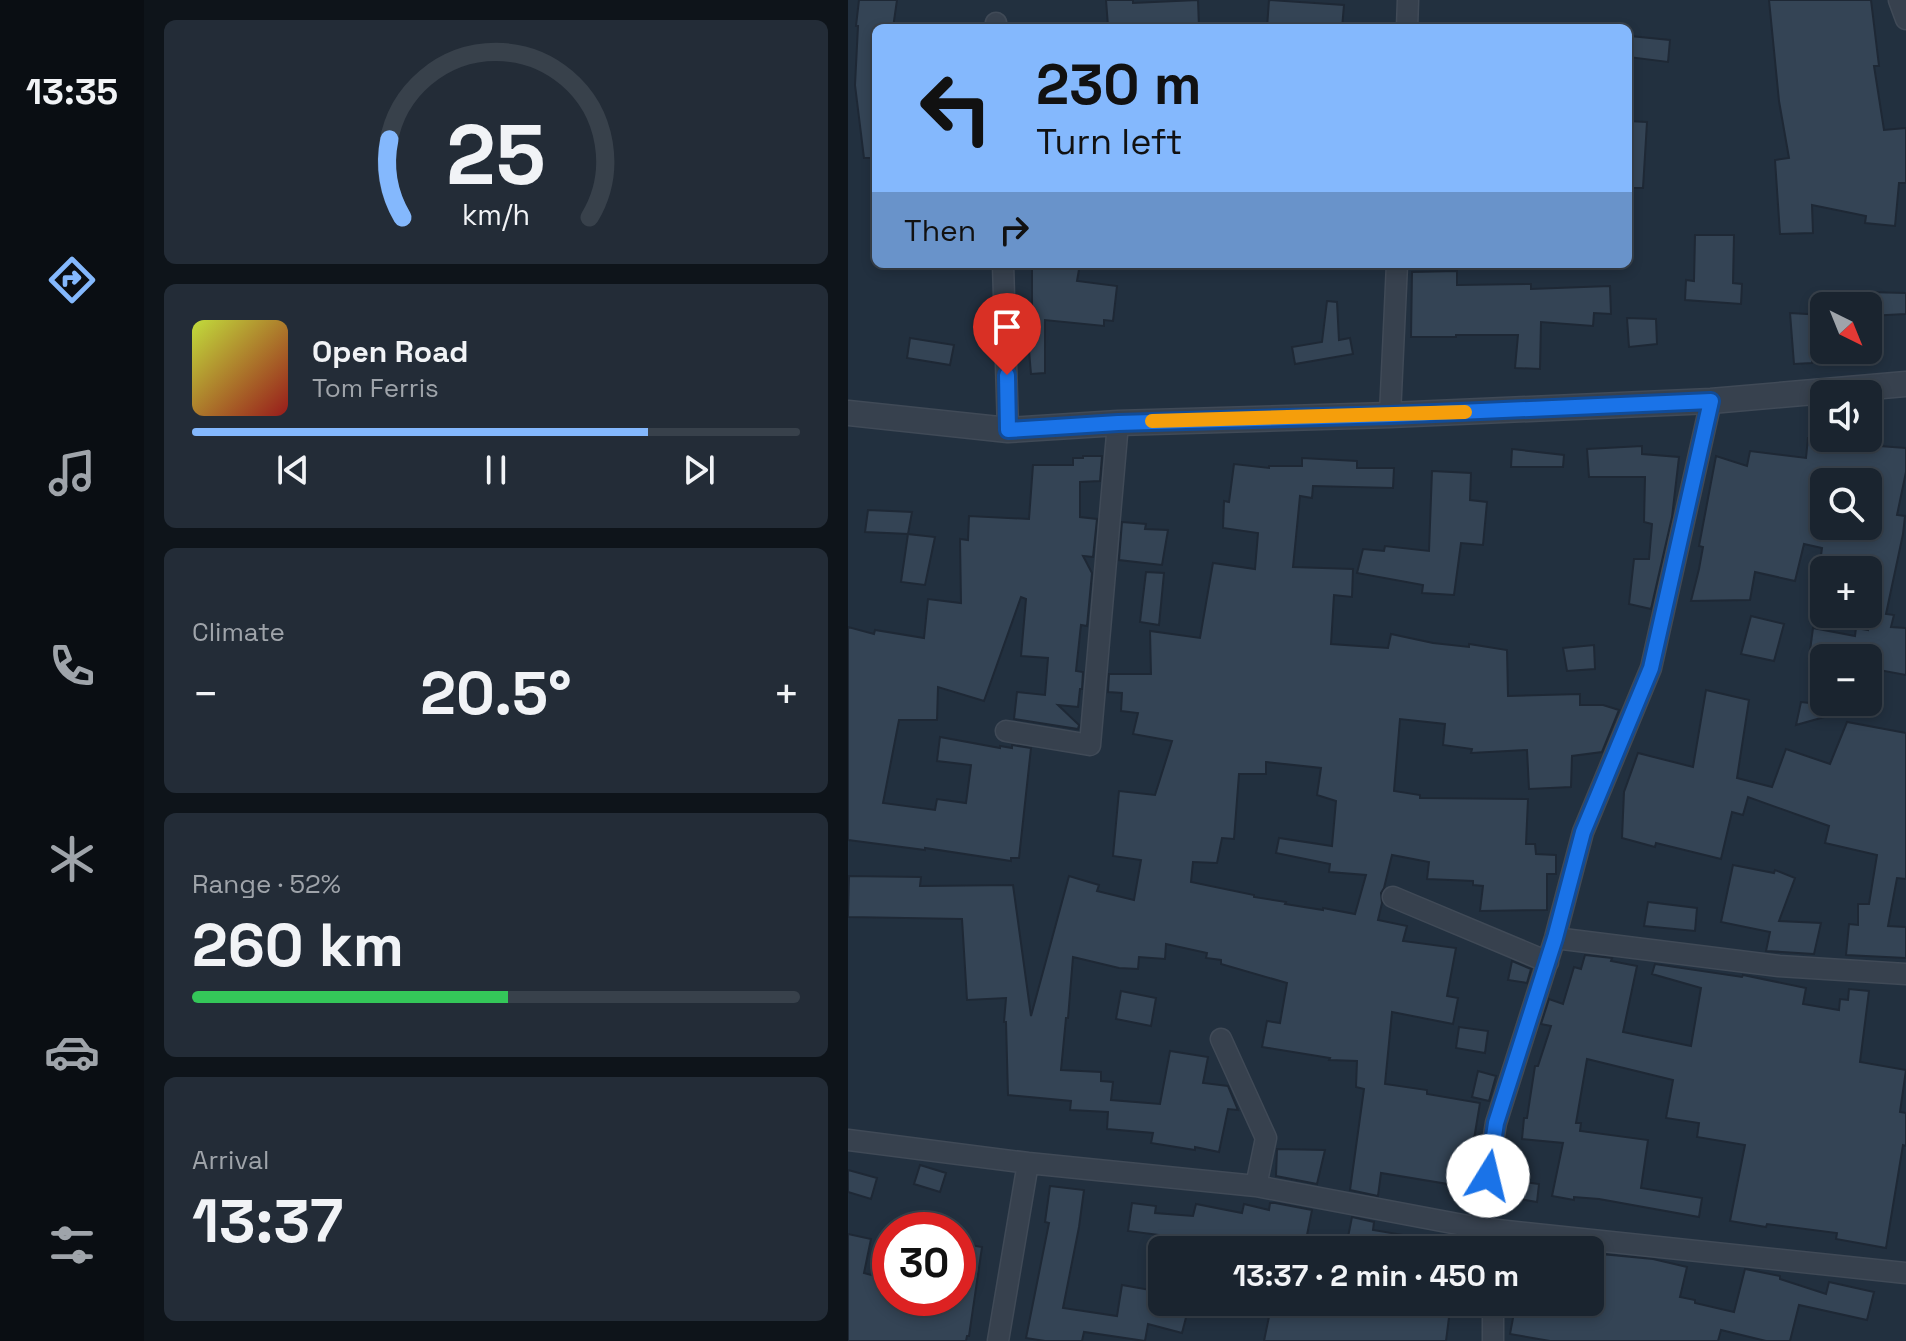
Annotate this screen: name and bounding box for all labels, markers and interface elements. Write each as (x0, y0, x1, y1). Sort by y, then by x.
text: 230 m (1036, 49, 1202, 120)
icon: left (904, 56, 1008, 160)
text: 13:35 (26, 69, 118, 115)
text: 25 (446, 102, 546, 208)
text: Turn left (1036, 119, 1183, 165)
text: km/h (462, 197, 530, 233)
icon: right (992, 208, 1036, 252)
text: Then (904, 211, 976, 250)
icon: directions (44, 252, 100, 308)
north arrow (1810, 292, 1882, 364)
map controls (1810, 292, 1882, 716)
pin (973, 293, 1041, 375)
icon: arrive (985, 305, 1029, 349)
text: Open Road (312, 332, 468, 371)
text: Tom Ferris (312, 371, 439, 405)
button: sound (1810, 380, 1882, 452)
icon: music (44, 445, 100, 501)
icon: previous (271, 448, 315, 492)
icon: pause (474, 448, 518, 492)
icon: next (677, 448, 721, 492)
button: search (1810, 468, 1882, 540)
button: + (1810, 556, 1882, 628)
text: Climate (192, 615, 285, 649)
icon: phone (44, 638, 100, 694)
button: − (1810, 644, 1882, 716)
text: 20.5° (420, 655, 572, 732)
text: − (192, 666, 219, 722)
text: + (773, 666, 800, 722)
icon: climate (44, 831, 100, 887)
text: Range · 52% (192, 867, 341, 901)
text: 260 km (192, 907, 404, 984)
icon: car (44, 1024, 100, 1080)
position arrow (1446, 1134, 1530, 1218)
text: Arrival (192, 1143, 269, 1177)
text: 13:37 (192, 1183, 343, 1260)
speed limit sign: 30 (872, 1212, 976, 1316)
icon: filters (44, 1217, 100, 1273)
text: 13:37 · 2 min · 450 m (1233, 1256, 1519, 1295)

